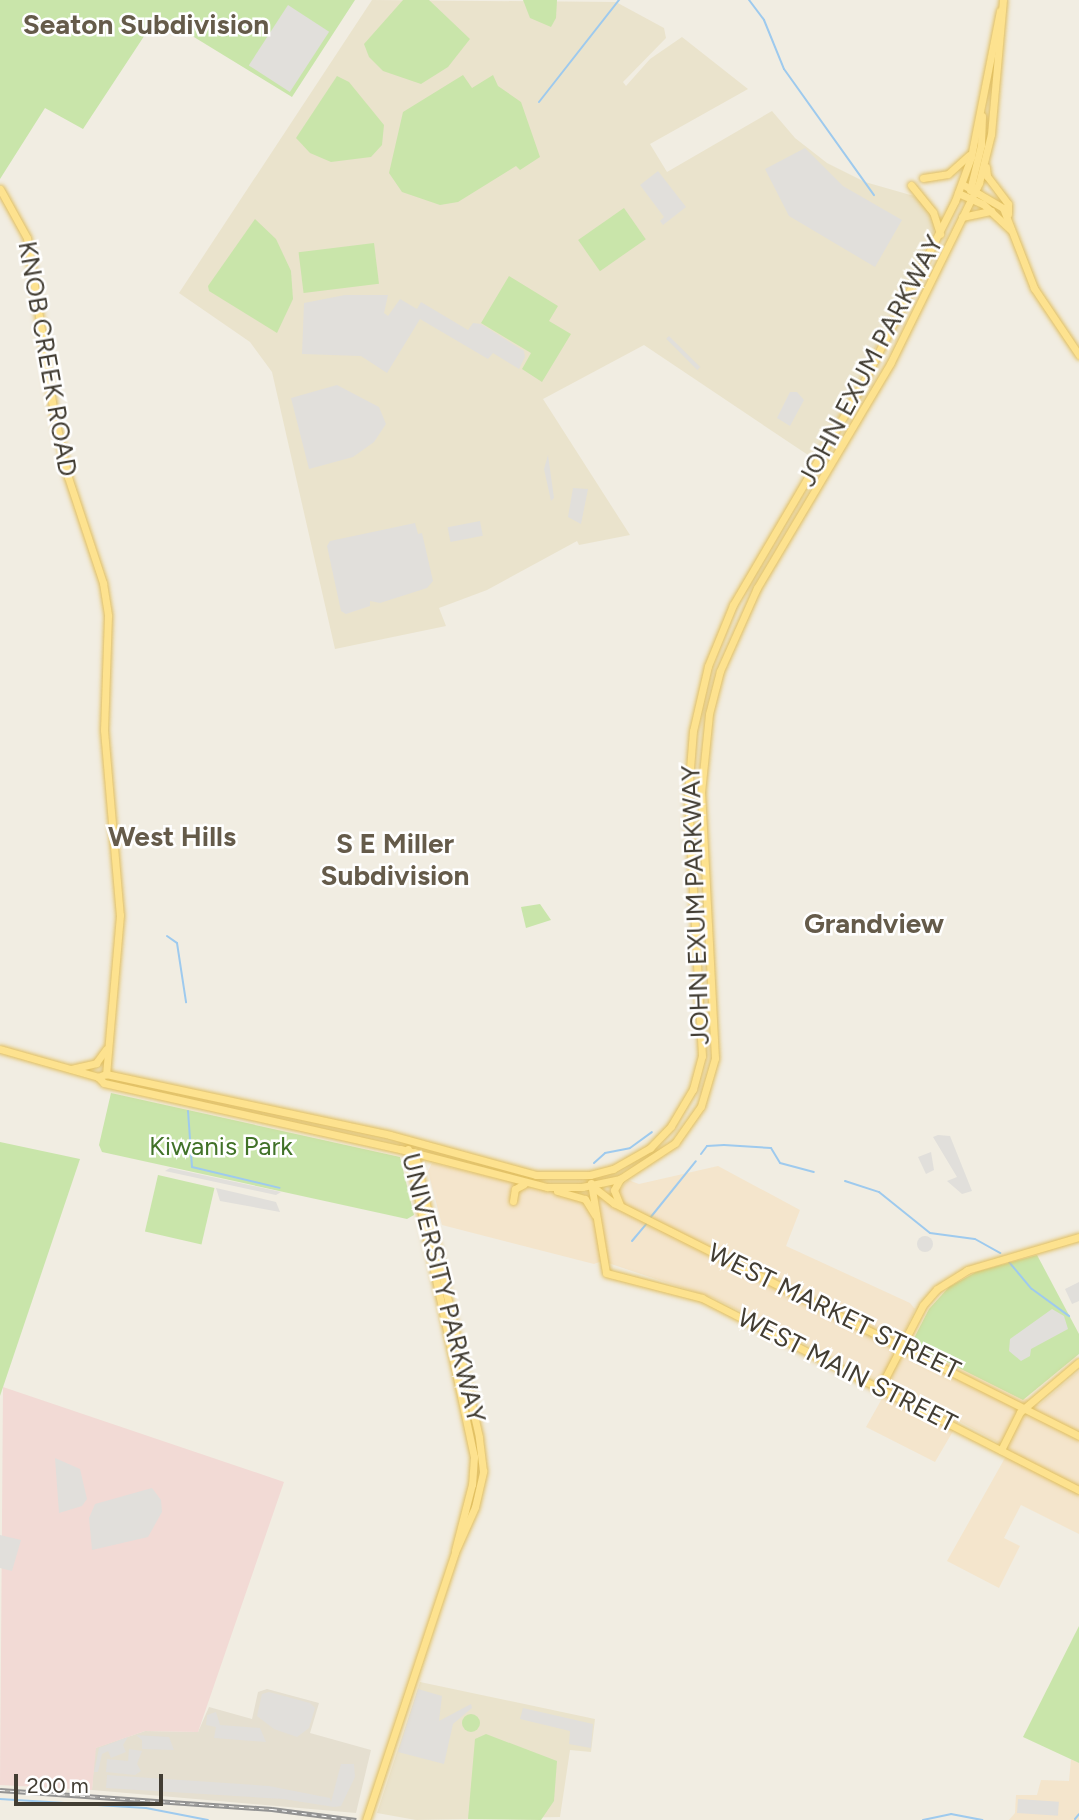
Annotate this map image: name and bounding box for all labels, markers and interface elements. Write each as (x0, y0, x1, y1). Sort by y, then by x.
district label: Seaton Subdivision (23, 7, 269, 41)
street label: JOHN EXUM PARKWAY (792, 230, 950, 492)
street label: KNOB CREEK ROAD (11, 239, 83, 479)
street label: JOHN EXUM PARKWAY (676, 765, 716, 1045)
district label: West Hills (108, 819, 236, 853)
district label: S E Miller Subdivision (320, 826, 470, 892)
district label: Grandview (804, 906, 944, 940)
park label: Kiwanis Park (149, 1131, 293, 1163)
street label: UNIVERSITY PARKWAY (394, 1150, 492, 1426)
street label: WEST MARKET STREET (703, 1237, 965, 1387)
street label: WEST MAIN STREET (732, 1302, 962, 1440)
scale bar (18, 1760, 166, 1804)
text: 200 m (27, 1773, 89, 1798)

